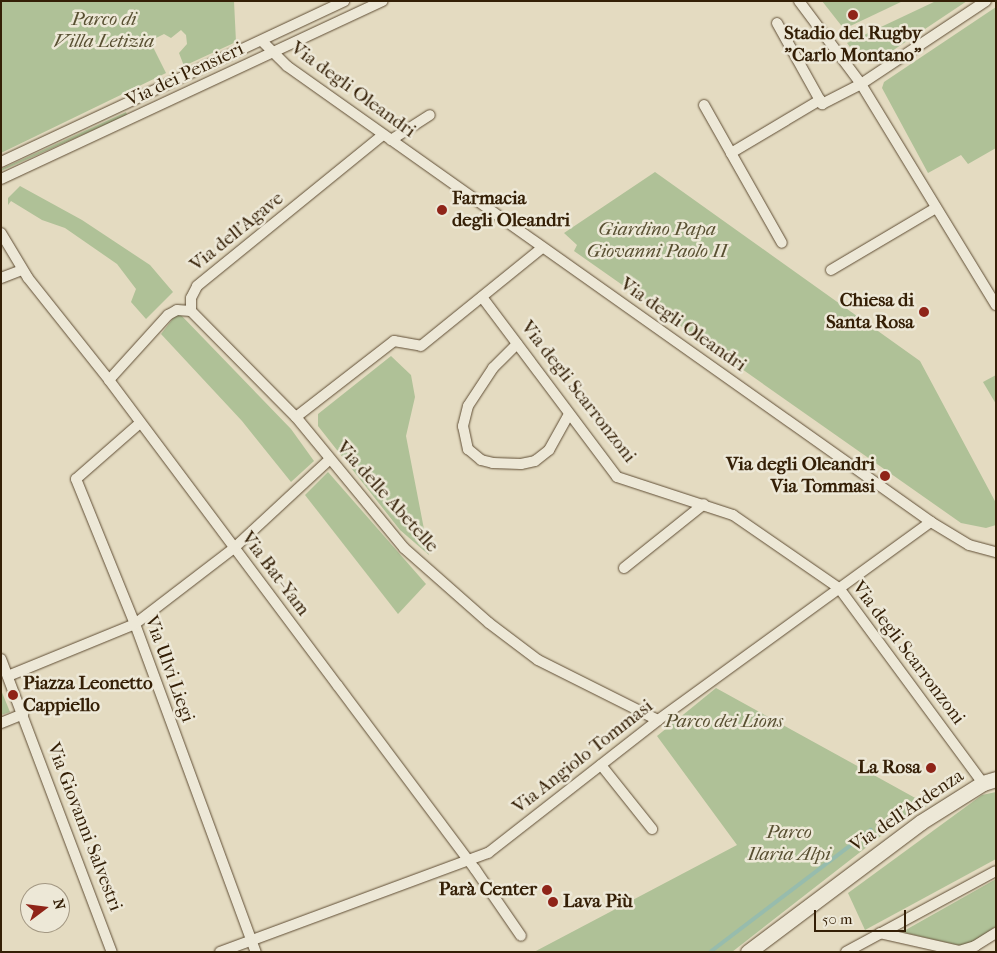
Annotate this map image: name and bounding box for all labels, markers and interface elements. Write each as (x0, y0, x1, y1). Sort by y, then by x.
park label: Parco di Villa Letizia (54, 9, 154, 53)
marker: Stadio del Rugby "Carlo Montano" (847, 9, 859, 21)
place label: Stadio del Rugby "Carlo Montano" (784, 23, 922, 67)
street label: Via degli Oleandri (286, 37, 420, 143)
street label: Via dei Pensieri (123, 38, 247, 112)
street label: Via dell'Agave (186, 187, 288, 277)
place label: Farmacia degli Oleandri (452, 188, 570, 232)
marker: Farmacia degli Oleandri (436, 204, 448, 216)
park label: Giardino Papa Giovanni Paolo II (587, 219, 727, 263)
street label: Via degli Oleandri (615, 273, 751, 377)
place label: Chiesa di Santa Rosa (826, 290, 914, 334)
marker: Chiesa di Santa Rosa (918, 306, 930, 318)
street label: Via degli Scarronzoni (516, 317, 640, 467)
street label: Via delle Abetelle (331, 437, 443, 557)
place label: Via degli Oleandri Via Tommasi (726, 454, 875, 498)
marker: Via degli Oleandri Via Tommasi (879, 470, 891, 482)
street label: Via Bat-Yam (236, 527, 314, 621)
street label: Via degli Scarronzoni (847, 577, 969, 729)
street label: Via Ulvi Liegi (139, 612, 199, 726)
place label: Piazza Leonetto Cappiello (23, 673, 153, 717)
marker: Piazza Leonetto Cappiello (7, 689, 19, 701)
street label: Via Angiolo Tommasi (508, 695, 658, 819)
park label: Parco dei Lions (665, 711, 783, 733)
street label: Via Giovanni Salvestri (41, 740, 127, 914)
place label: La Rosa (858, 757, 921, 779)
marker: La Rosa (925, 762, 937, 774)
street label: Via dell'Ardenza (846, 765, 968, 857)
park label: Parco Ilaria Alpi (747, 822, 831, 866)
place label: Parà Center (439, 879, 537, 901)
north arrow (20, 883, 70, 933)
marker: Parà Center (541, 884, 553, 896)
place label: Lava Più (563, 891, 633, 913)
marker: Lava Più (547, 896, 559, 908)
text: N (49, 897, 69, 912)
scale bar (817, 900, 910, 932)
text: 50 m (822, 910, 852, 928)

